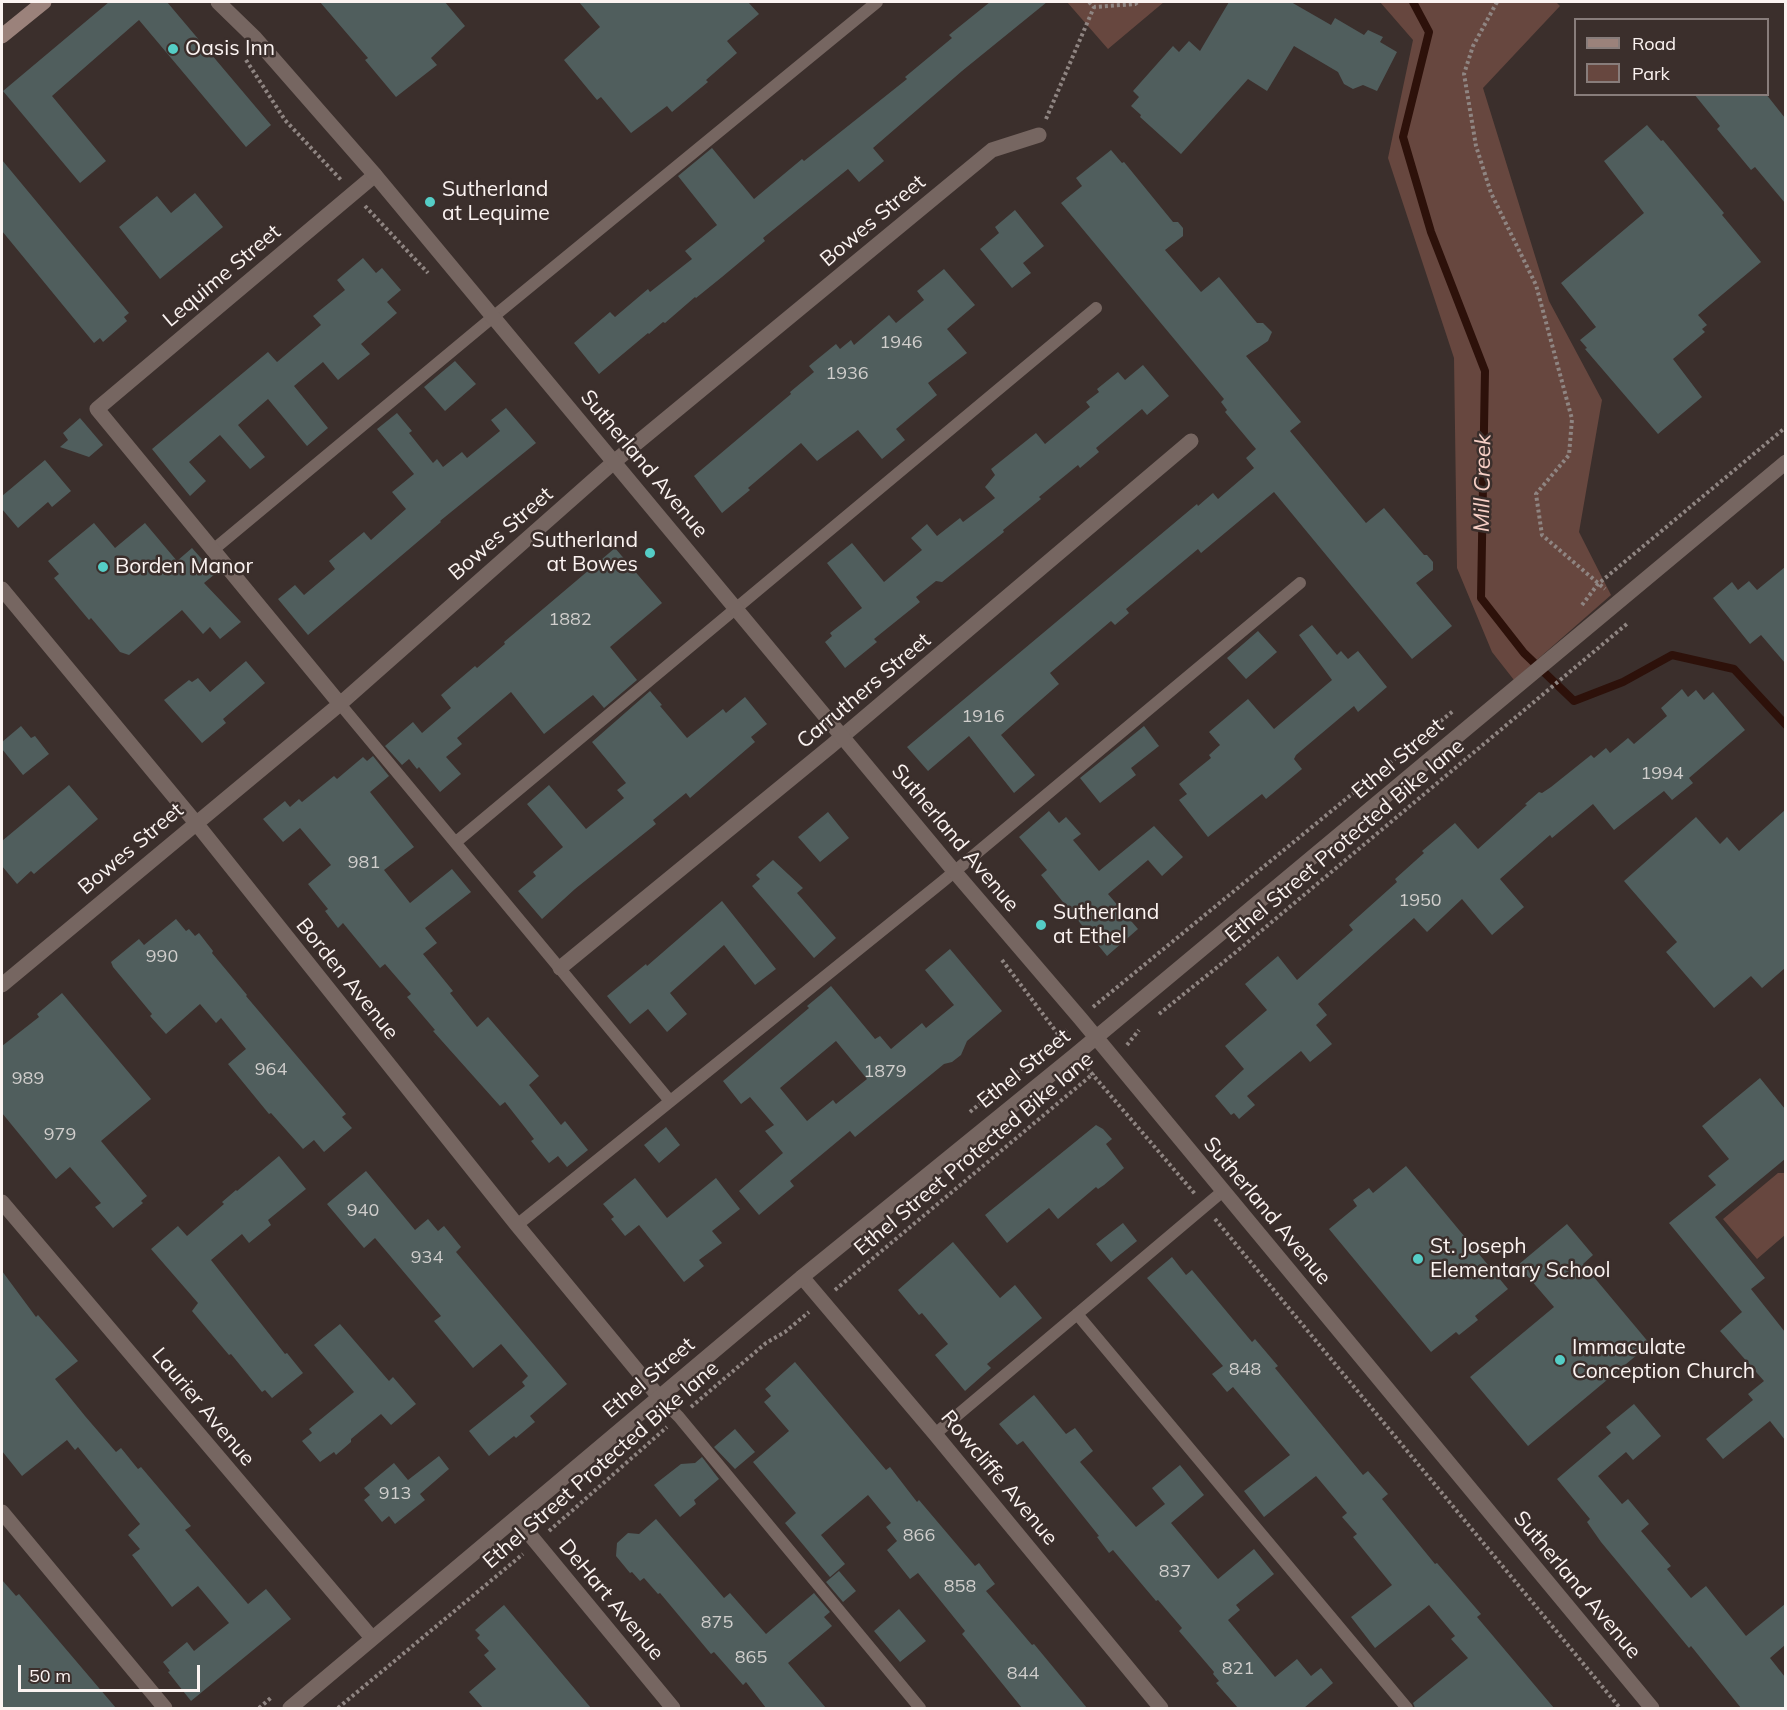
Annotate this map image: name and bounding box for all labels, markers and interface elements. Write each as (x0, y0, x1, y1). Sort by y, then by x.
legend (1574, 18, 1769, 96)
text: Road (1632, 32, 1676, 55)
place label: Oasis Inn (185, 36, 275, 62)
marker: Oasis Inn (166, 42, 180, 56)
text: Park (1632, 62, 1670, 85)
street label: Bowes Street (815, 170, 931, 272)
place label: Sutherland at Lequime (442, 177, 550, 227)
marker: Sutherland at Lequime (423, 195, 437, 209)
street label: Lequime Street (158, 219, 286, 333)
house number: 1946 (879, 332, 923, 354)
house number: 1936 (825, 363, 869, 385)
street label: Sutherland Avenue (575, 385, 713, 543)
water label: Mill Creek (1469, 434, 1497, 532)
street label: Bowes Street (444, 482, 558, 586)
place label: Sutherland at Bowes (532, 528, 638, 578)
marker: Sutherland at Bowes (643, 546, 657, 560)
place label: Borden Manor (115, 554, 253, 580)
marker: Borden Manor (96, 560, 110, 574)
house number: 1882 (548, 609, 592, 631)
street label: Carruthers Street (792, 628, 936, 754)
house number: 1916 (961, 706, 1005, 728)
street label: Ethel Street (1347, 713, 1449, 805)
street label: Ethel Street Protected Bike lane (1220, 734, 1470, 948)
street label: Sutherland Avenue (886, 759, 1024, 917)
house number: 1994 (1640, 763, 1684, 785)
street label: Bowes Street (73, 798, 189, 900)
house number: 981 (348, 852, 380, 874)
house number: 1950 (1398, 890, 1442, 912)
place label: Sutherland at Ethel (1053, 900, 1159, 950)
street label: Borden Avenue (290, 913, 404, 1045)
marker: Sutherland at Ethel (1034, 918, 1048, 932)
house number: 990 (146, 946, 178, 968)
street label: Ethel Street (973, 1024, 1075, 1114)
street label: Ethel Street Protected Bike lane (849, 1047, 1099, 1261)
house number: 964 (255, 1059, 287, 1081)
house number: 1879 (863, 1061, 907, 1083)
house number: 989 (12, 1068, 44, 1090)
house number: 979 (44, 1124, 76, 1146)
street label: Sutherland Avenue (1198, 1132, 1336, 1290)
house number: 940 (347, 1200, 379, 1222)
place label: St. Joseph Elementary School (1430, 1234, 1611, 1284)
house number: 934 (411, 1247, 443, 1269)
marker: St. Joseph Elementary School (1411, 1252, 1425, 1266)
street label: Ethel Street (598, 1332, 700, 1424)
place label: Immaculate Conception Church (1572, 1335, 1755, 1385)
street label: Laurier Avenue (146, 1343, 260, 1471)
marker: Immaculate Conception Church (1553, 1353, 1567, 1367)
street label: Ethel Street Protected Bike lane (478, 1356, 724, 1574)
house number: 848 (1229, 1359, 1261, 1381)
street label: Rowcliffe Avenue (935, 1405, 1063, 1551)
house number: 913 (379, 1483, 411, 1505)
street label: Sutherland Avenue (1508, 1506, 1646, 1664)
house number: 866 (903, 1525, 935, 1547)
street label: DeHart Avenue (553, 1534, 669, 1666)
house number: 837 (1159, 1561, 1191, 1583)
house number: 858 (944, 1576, 976, 1598)
house number: 875 (701, 1612, 733, 1634)
house number: 865 (735, 1647, 767, 1669)
scale bar (21, 1653, 202, 1691)
house number: 821 (1222, 1658, 1254, 1680)
house number: 844 (1007, 1663, 1039, 1685)
text: 50 m (29, 1664, 71, 1687)

